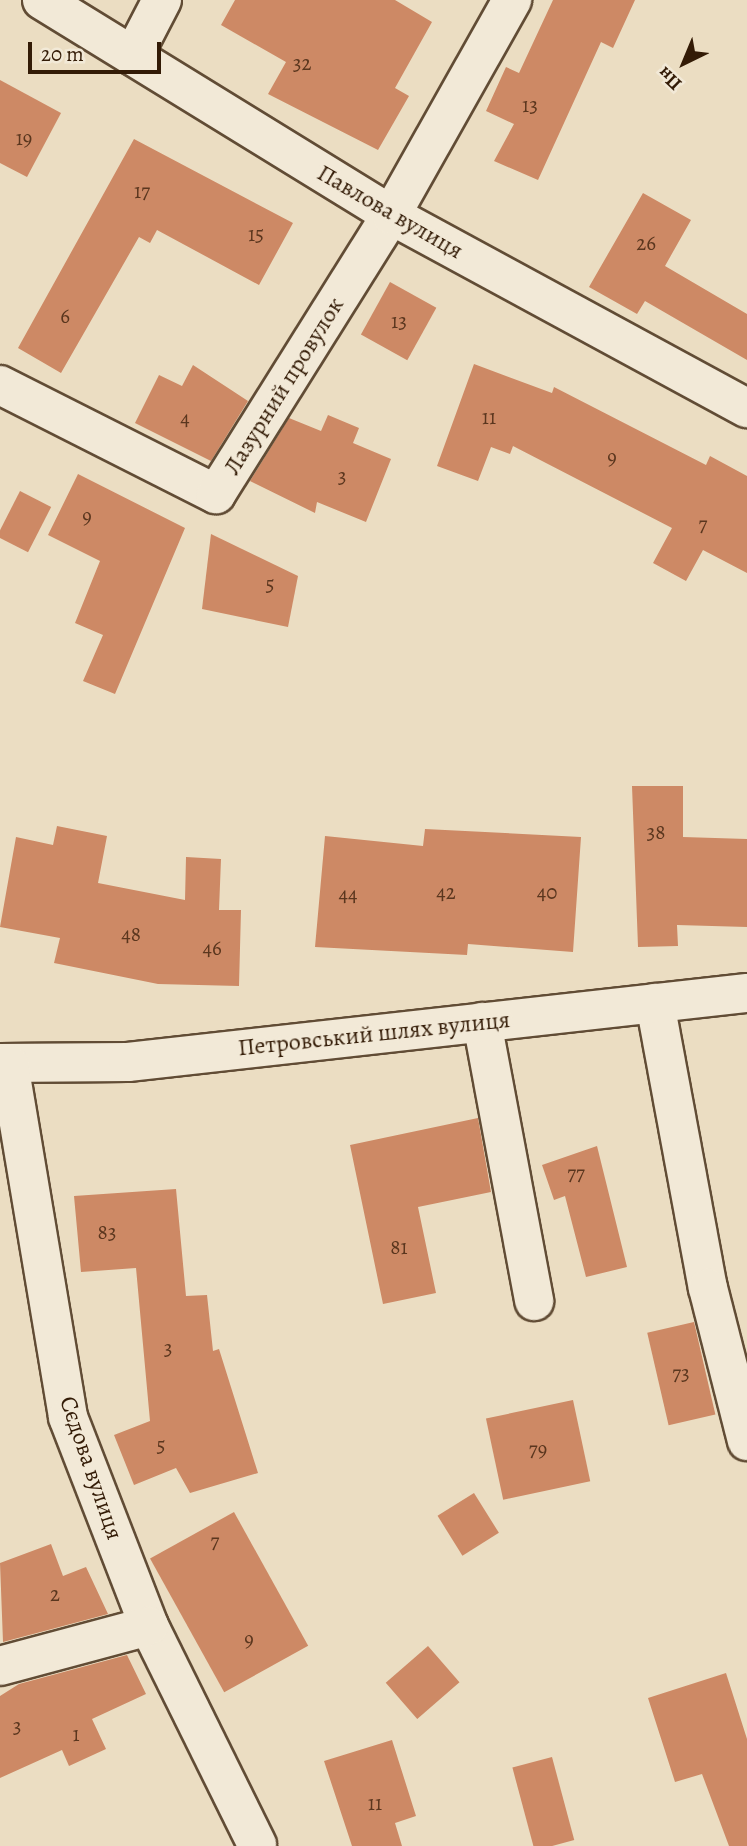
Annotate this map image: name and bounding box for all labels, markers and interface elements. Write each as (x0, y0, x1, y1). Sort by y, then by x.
scale bar (32, 28, 164, 72)
north arrow (649, 28, 719, 98)
text: 20 m (41, 40, 84, 68)
house number: 32 (293, 50, 311, 76)
text: Пн (652, 60, 688, 96)
house number: 13 (522, 92, 538, 118)
house number: 19 (16, 125, 32, 151)
street label: Павлова вулиця (312, 159, 468, 265)
house number: 17 (134, 178, 150, 204)
house number: 15 (248, 221, 264, 247)
house number: 26 (636, 230, 656, 256)
street label: Лазурний провулок (218, 292, 350, 480)
house number: 6 (60, 303, 70, 329)
house number: 13 (391, 308, 407, 334)
house number: 11 (482, 404, 496, 430)
house number: 4 (180, 405, 190, 431)
house number: 9 (607, 444, 617, 470)
house number: 3 (338, 463, 346, 489)
house number: 9 (82, 503, 92, 529)
house number: 7 (699, 511, 707, 537)
house number: 5 (265, 571, 275, 597)
house number: 38 (647, 819, 665, 845)
house number: 42 (436, 879, 456, 905)
house number: 40 (537, 879, 557, 905)
house number: 44 (338, 881, 358, 907)
house number: 48 (121, 921, 141, 947)
house number: 46 (202, 935, 222, 961)
street label: Петровський шлях вулиця (237, 1005, 511, 1063)
house number: 77 (567, 1160, 585, 1186)
house number: 83 (98, 1219, 116, 1245)
house number: 81 (390, 1234, 408, 1260)
house number: 3 (164, 1335, 172, 1361)
house number: 73 (672, 1360, 690, 1386)
street label: Сєдова вулиця (53, 1392, 129, 1544)
house number: 5 (156, 1432, 166, 1458)
house number: 79 (529, 1436, 547, 1462)
house number: 7 (211, 1528, 219, 1554)
house number: 2 (50, 1581, 60, 1607)
house number: 9 (244, 1626, 254, 1652)
house number: 3 (13, 1713, 21, 1739)
house number: 1 (72, 1721, 80, 1747)
house number: 11 (368, 1790, 382, 1816)

